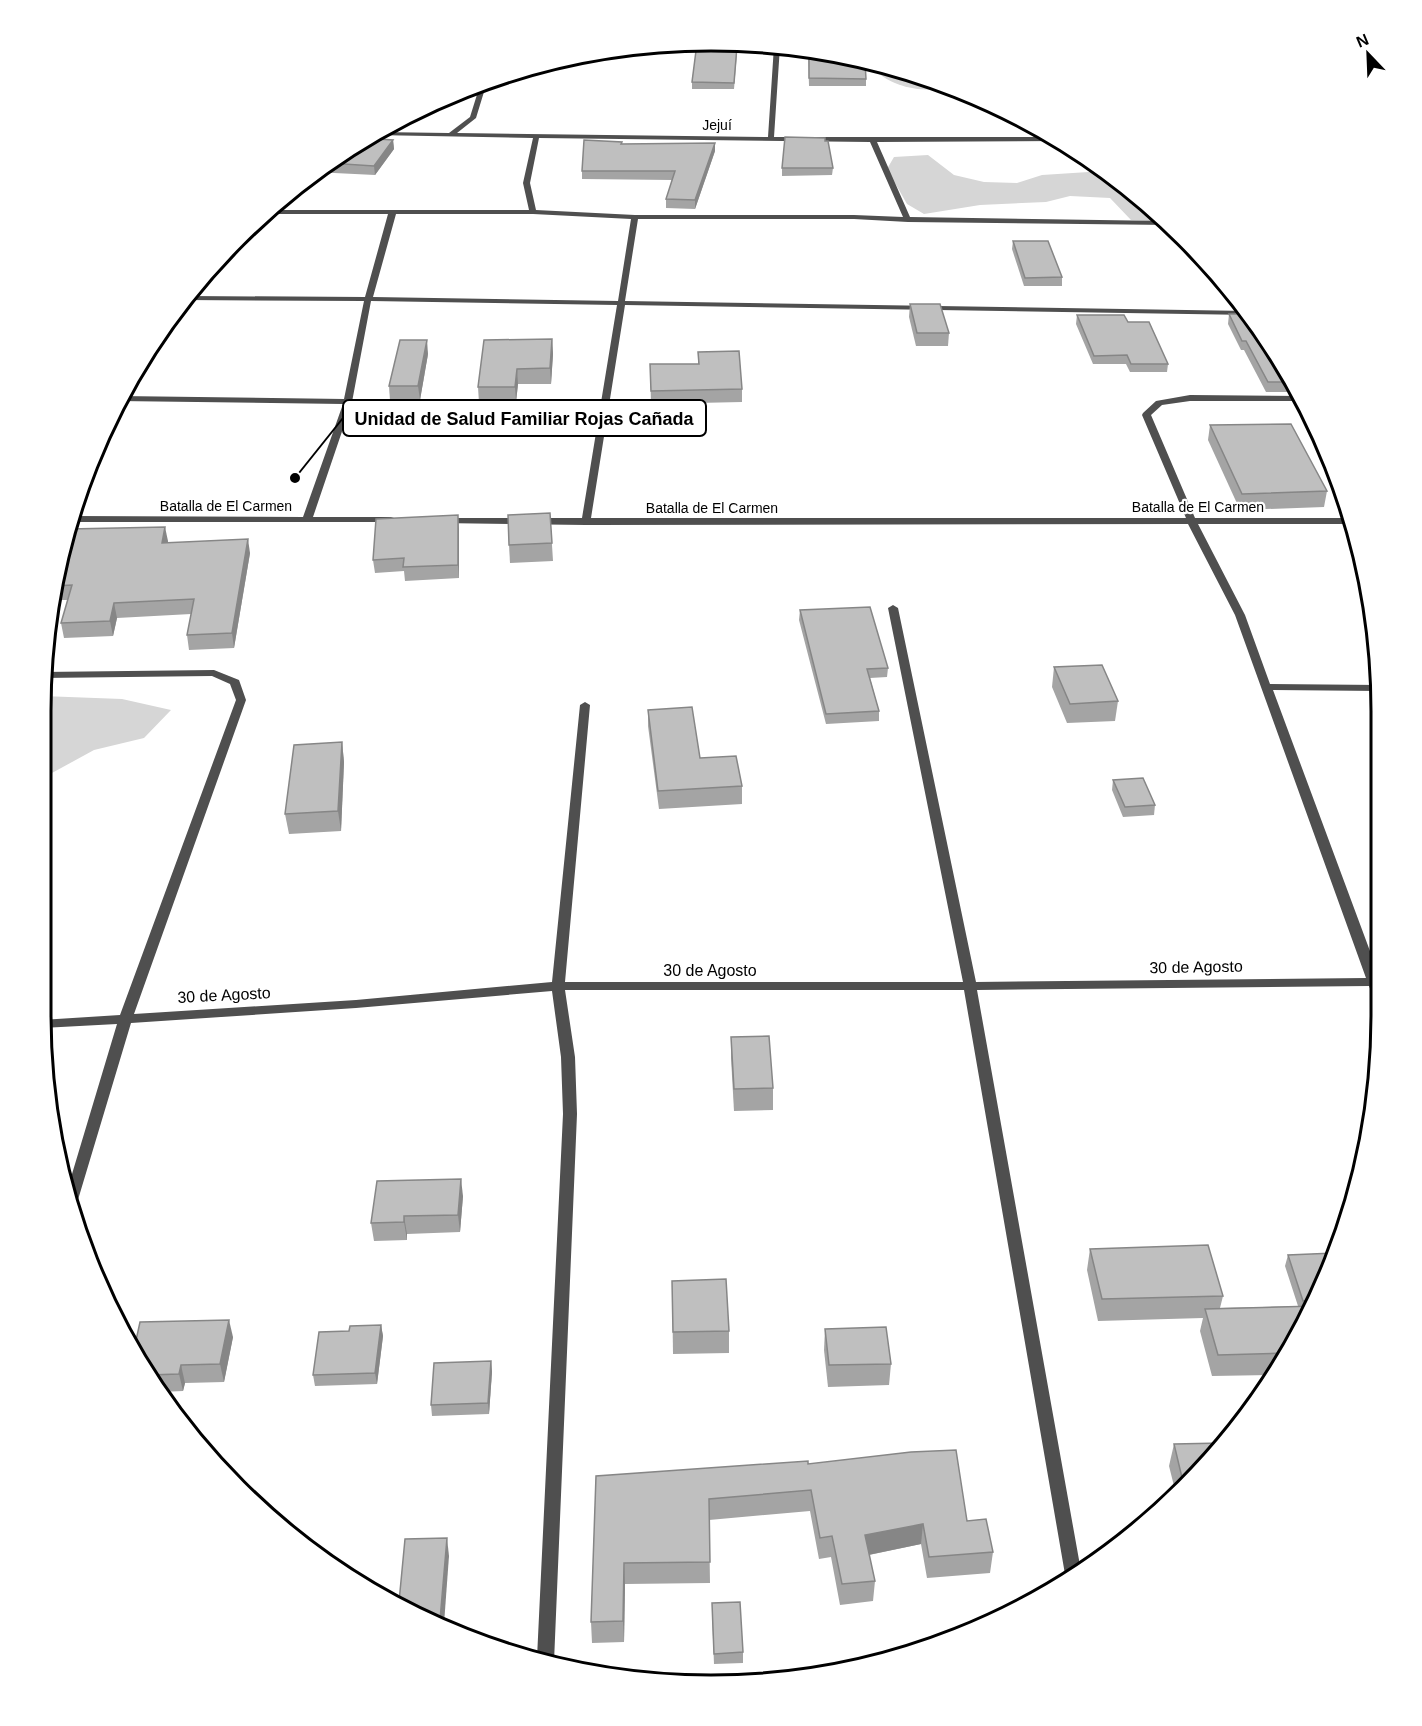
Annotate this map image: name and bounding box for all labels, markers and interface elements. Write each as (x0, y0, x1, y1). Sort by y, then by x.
north arrow (1338, 24, 1398, 84)
text: N (1354, 31, 1371, 51)
street label: Jejuí (702, 117, 732, 133)
callout: Unidad de Salud Familiar Rojas Cañada (343, 400, 706, 436)
text: Unidad de Salud Familiar Rojas Cañada (354, 409, 695, 429)
street label: Batalla de El Carmen (160, 498, 292, 514)
street label: Batalla de El Carmen (1132, 499, 1264, 515)
street label: Batalla de El Carmen (646, 500, 778, 516)
street label: 30 de Agosto (1149, 958, 1243, 976)
street label: 30 de Agosto (663, 962, 757, 979)
street label: 30 de Agosto (177, 984, 271, 1006)

